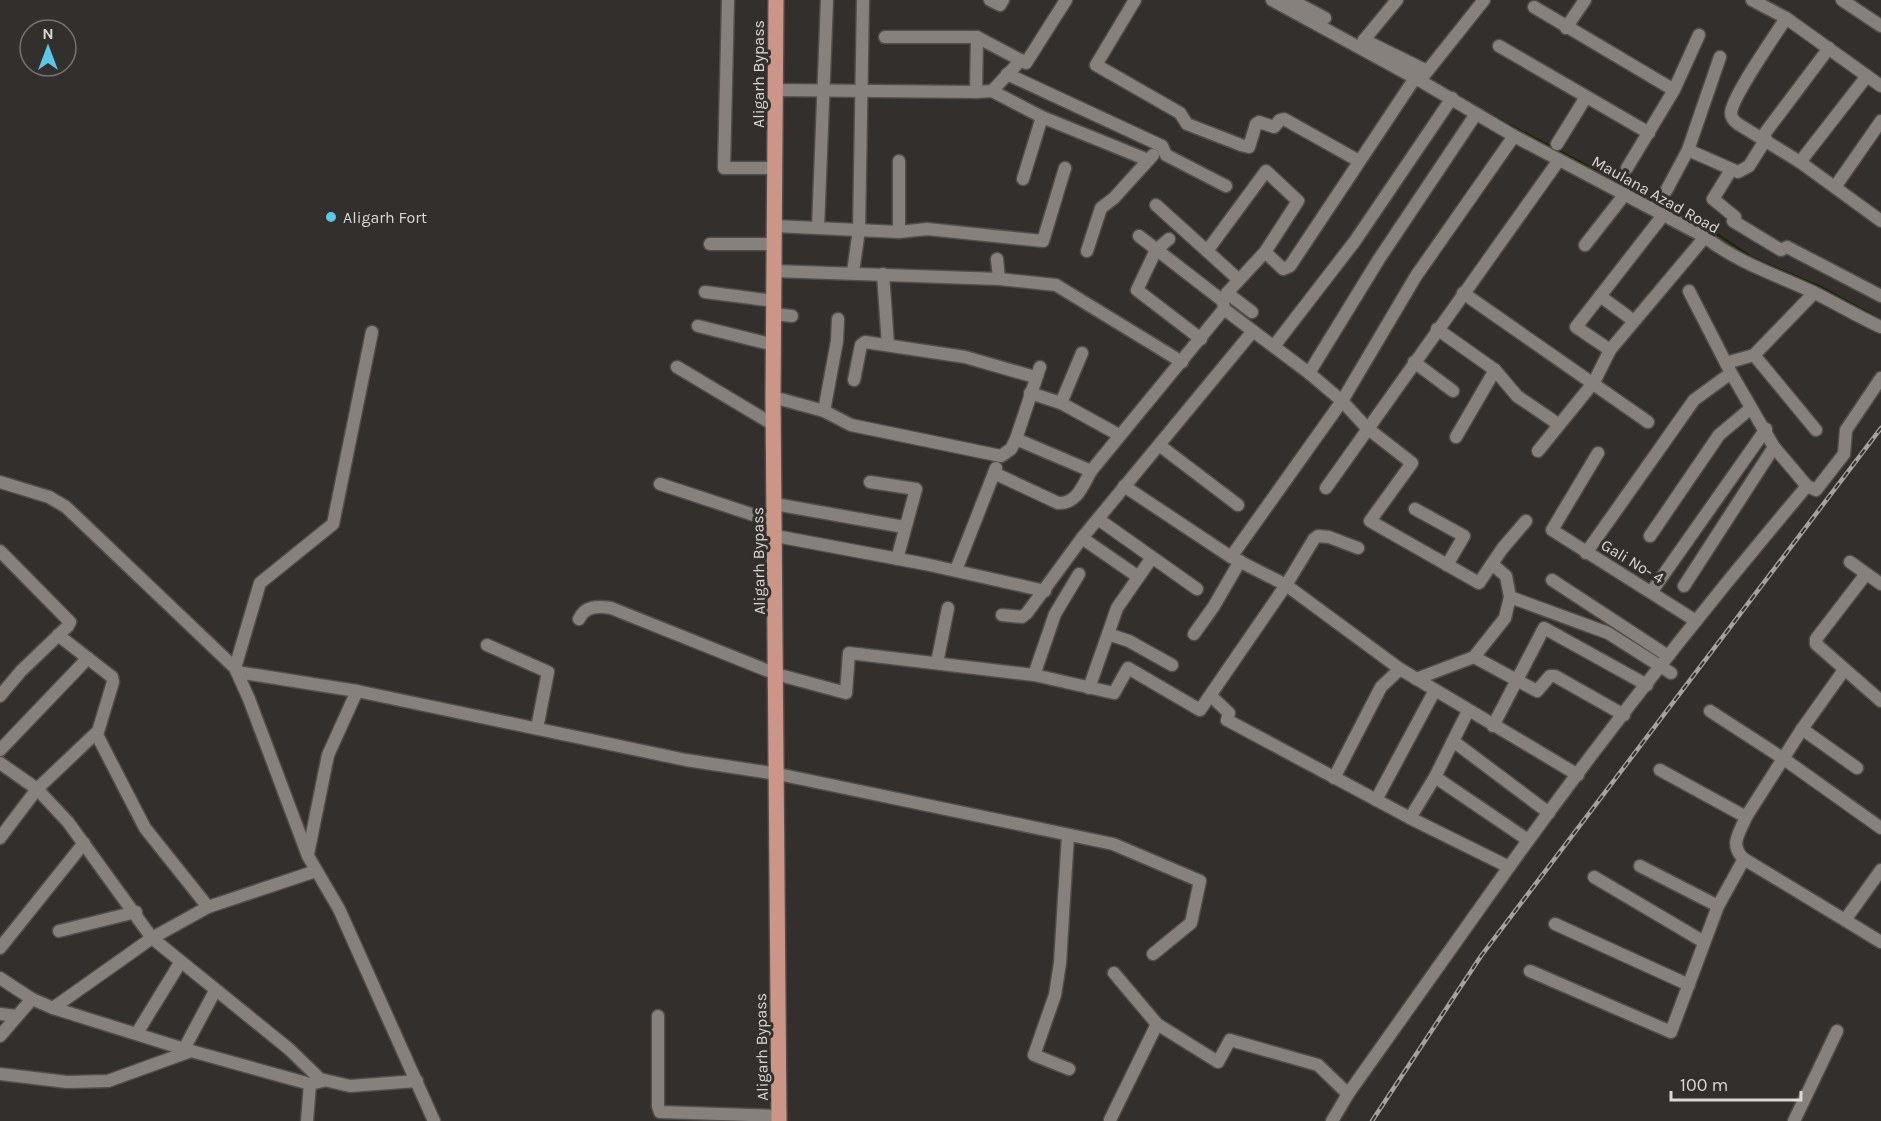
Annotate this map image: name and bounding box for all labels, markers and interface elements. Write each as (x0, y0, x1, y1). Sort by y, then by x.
north arrow (18, 18, 78, 78)
street label: Aligarh Bypass (749, 20, 768, 128)
text: N (42, 24, 54, 43)
street label: Maulana Azad Road (1588, 151, 1723, 237)
place label: Aligarh Fort (343, 208, 427, 227)
marker: Aligarh Fort (324, 210, 338, 224)
street label: Aligarh Bypass (748, 507, 769, 615)
street label: Gali No- 4 (1598, 535, 1668, 588)
street label: Aligarh Bypass (751, 993, 772, 1101)
scale bar (1671, 1064, 1802, 1102)
text: 100 m (1680, 1074, 1728, 1096)

